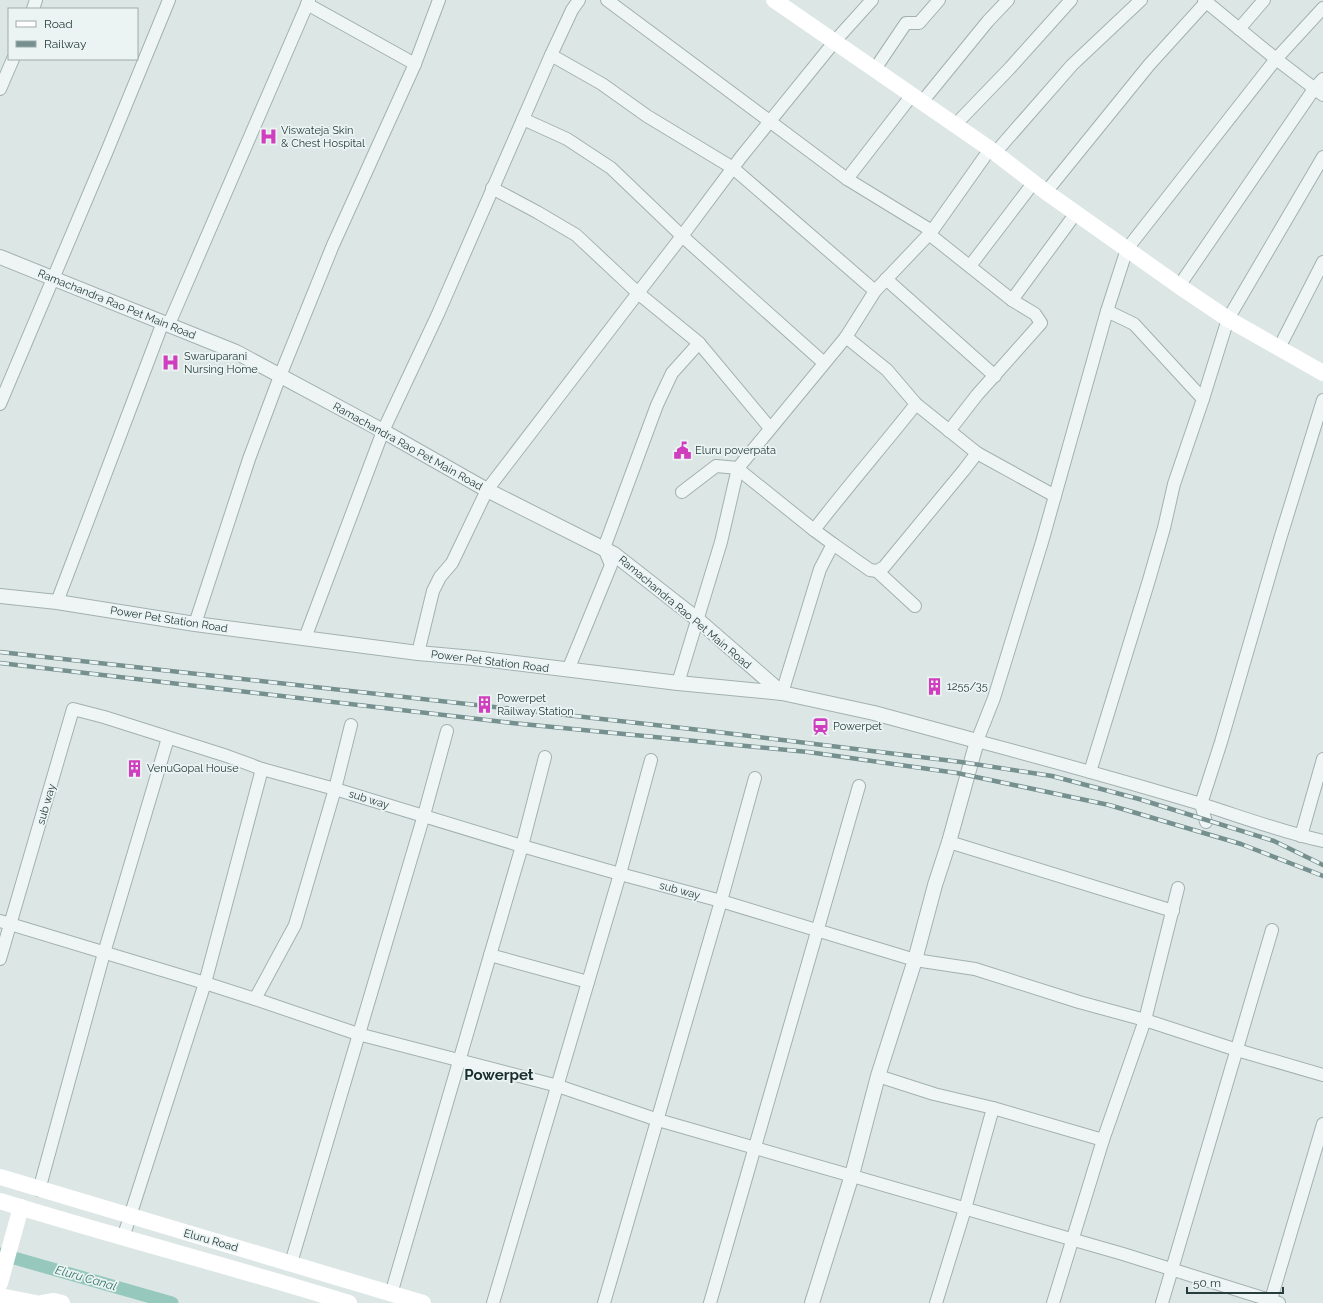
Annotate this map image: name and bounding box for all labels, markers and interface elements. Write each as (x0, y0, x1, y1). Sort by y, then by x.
legend (8, 8, 138, 60)
text: Road (44, 17, 73, 31)
text: Railway (44, 37, 87, 51)
place label: Viswateja Skin & Chest Hospital (281, 124, 365, 150)
hospital icon: Viswateja Skin & Chest Hospital (258, 126, 278, 146)
street label: Ramachandra Rao Pet Main Road (36, 267, 198, 342)
place label: Swaruparani Nursing Home (184, 350, 258, 376)
hospital icon: Swaruparani Nursing Home (161, 352, 181, 372)
street label: Ramachandra Rao Pet Main Road (331, 400, 485, 493)
public building icon: Eluru poverpata (672, 440, 692, 460)
place label: Eluru poverpata (695, 444, 776, 457)
street label: Ramachandra Rao Pet Main Road (616, 553, 754, 672)
street label: Power Pet Station Road (109, 604, 229, 635)
street label: Power Pet Station Road (430, 648, 550, 675)
building icon: 1255/35 (924, 676, 944, 696)
place label: 1255/35 (947, 680, 988, 693)
place label: Powerpet Railway Station (497, 692, 574, 718)
building icon: Powerpet Railway Station (474, 694, 494, 714)
station icon: Powerpet (810, 716, 830, 736)
place label: Powerpet (833, 720, 882, 733)
building icon: VenuGopal House (124, 758, 144, 778)
place label: VenuGopal House (147, 762, 239, 775)
street label: sub way (34, 782, 58, 826)
street label: sub way (347, 787, 391, 812)
street label: sub way (658, 879, 702, 902)
district label: Powerpet (464, 1066, 534, 1084)
street label: Eluru Road (182, 1227, 240, 1254)
water label: Eluru Canal (54, 1263, 118, 1293)
scale bar (1187, 1269, 1283, 1295)
text: 50 m (1193, 1276, 1221, 1290)

